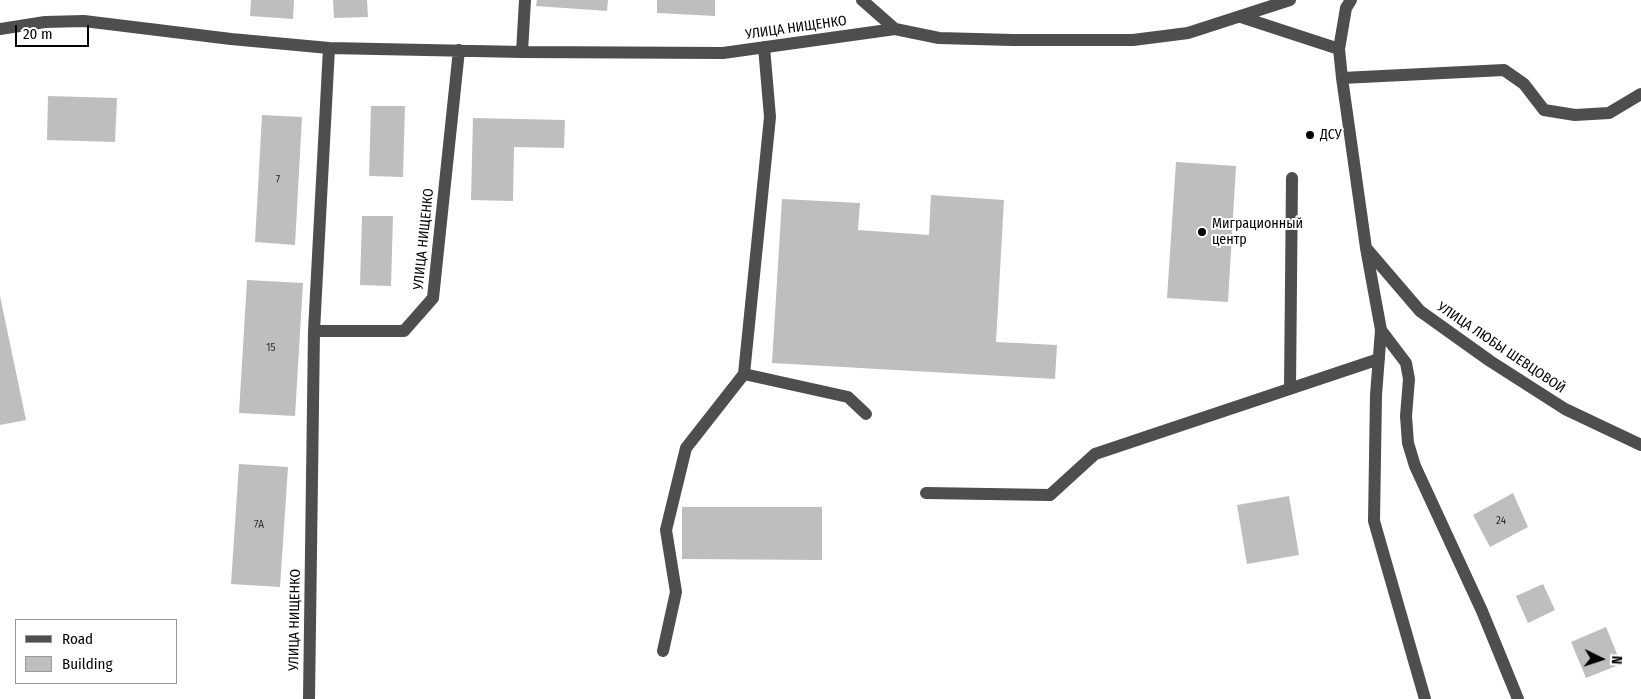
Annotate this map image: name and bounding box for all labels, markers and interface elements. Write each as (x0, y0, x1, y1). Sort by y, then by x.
street label: УЛИЦА НИЩЕНКО (744, 13, 848, 43)
scale bar (18, 15, 91, 47)
text: 20 m (23, 25, 53, 43)
place label: ДСУ (1320, 127, 1342, 143)
marker: ДСУ (1304, 129, 1316, 141)
house number: 7 (276, 173, 280, 187)
street label: УЛИЦА НИЩЕНКО (410, 187, 438, 291)
place label: Миграционный центр (1212, 216, 1303, 248)
marker: Миграционный центр (1196, 226, 1208, 238)
street label: УЛИЦА ЛЮБЫ ШЕВЦОВОЙ (1434, 299, 1568, 397)
house number: 15 (266, 341, 276, 355)
house number: 24 (1496, 514, 1506, 528)
house number: 7А (254, 518, 264, 532)
street label: УЛИЦА НИЩЕНКО (286, 569, 304, 671)
legend (15, 619, 178, 684)
text: Road (62, 630, 93, 648)
north arrow (1576, 634, 1626, 684)
text: Building (62, 655, 113, 673)
text: N (1608, 655, 1625, 665)

